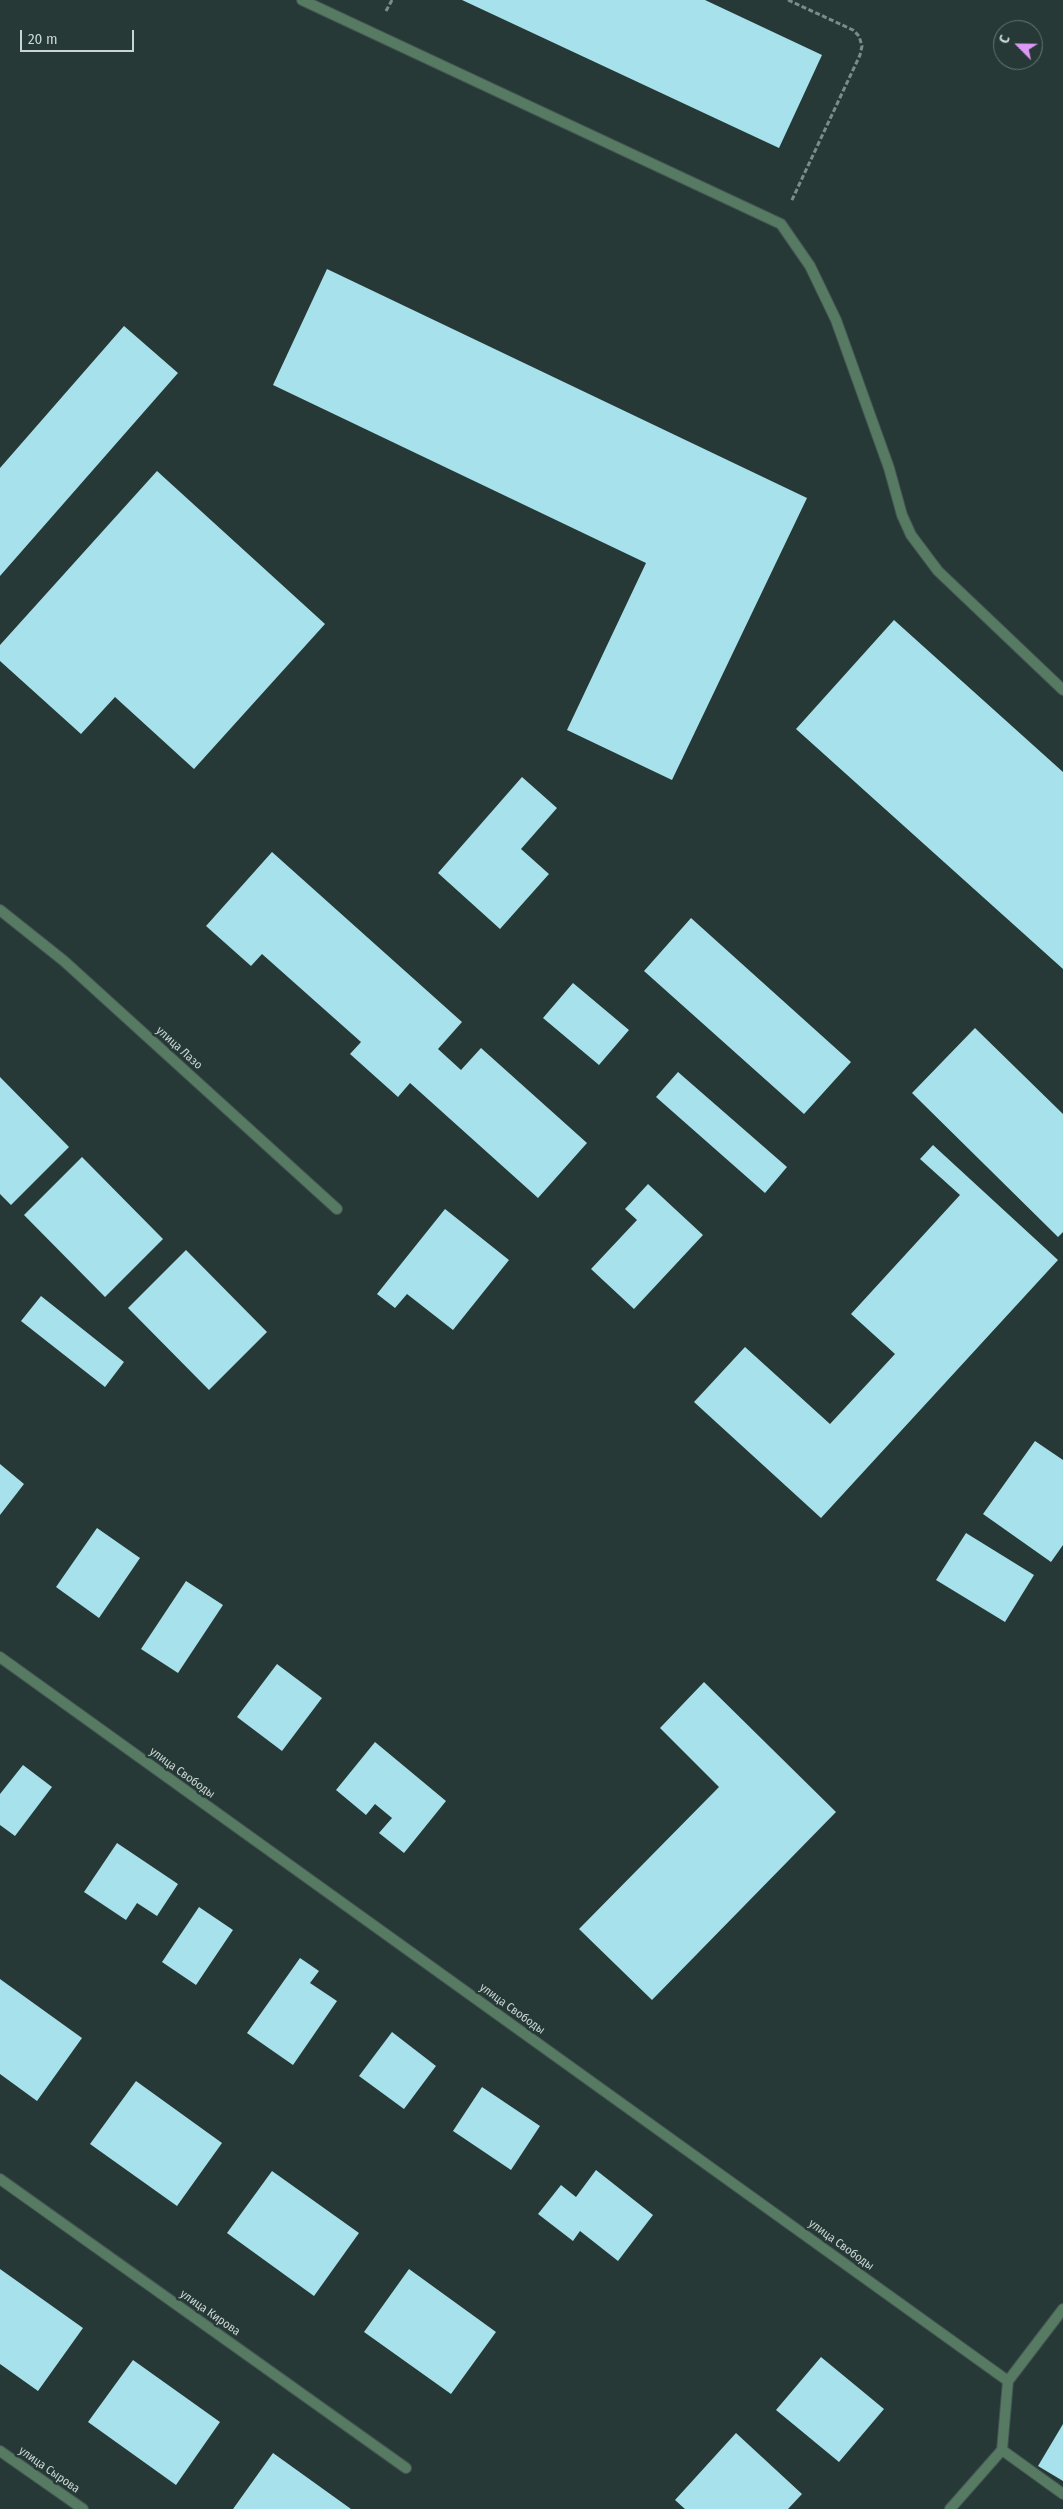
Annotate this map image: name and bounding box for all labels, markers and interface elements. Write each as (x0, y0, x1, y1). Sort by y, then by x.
scale bar (22, 20, 136, 52)
north arrow (993, 20, 1043, 70)
text: 20 m (28, 30, 58, 48)
text: С (995, 33, 1014, 46)
street label: улица Лазо (153, 1023, 205, 1073)
street label: улица Свободы (146, 1744, 218, 1802)
street label: улица Свободы (476, 1980, 548, 2038)
street label: улица Свободы (805, 2216, 877, 2274)
street label: улица Кирова (177, 2287, 243, 2339)
street label: улица Сырова (16, 2444, 82, 2496)

